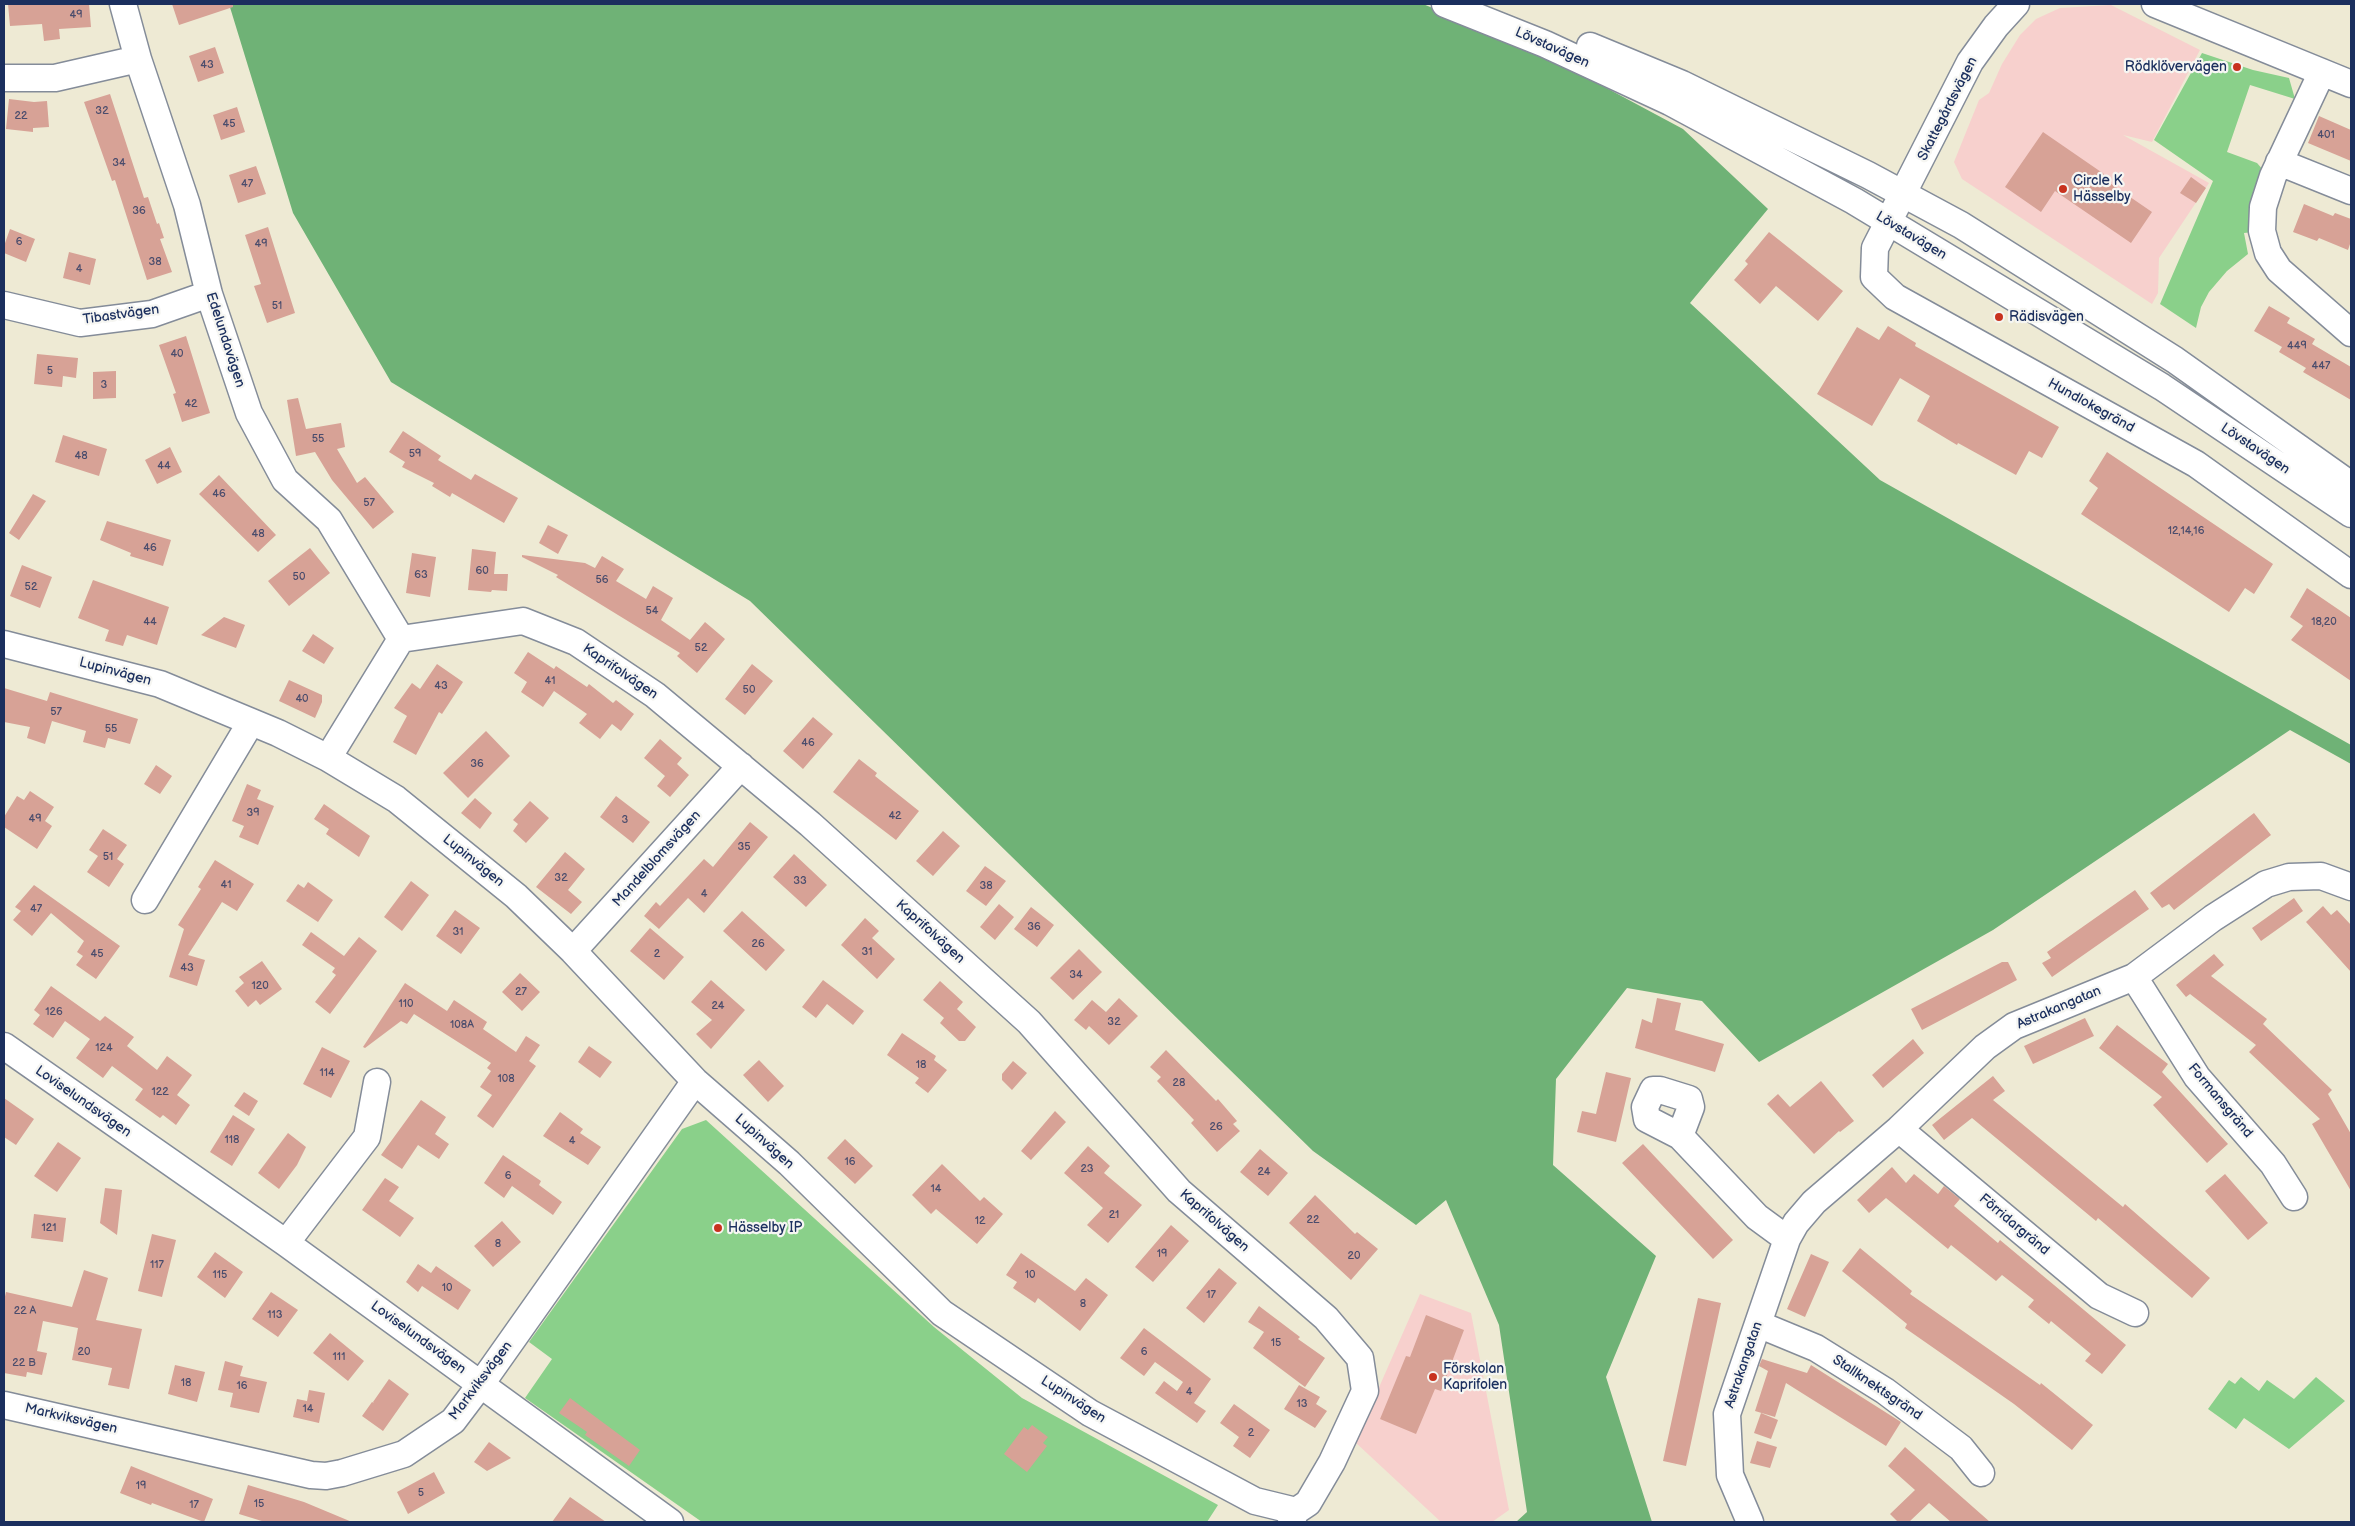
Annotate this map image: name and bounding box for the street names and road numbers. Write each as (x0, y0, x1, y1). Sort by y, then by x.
street label: Lövstavägen (1512, 24, 1592, 72)
street label: Skattegårdsvägen (1915, 54, 1981, 164)
street label: Lövstavägen (1873, 208, 1949, 264)
street label: Edelundavägen (202, 290, 248, 390)
street label: Tibastvägen (82, 301, 160, 329)
street label: Hundlokegränd (2045, 375, 2137, 437)
street label: Lövstavägen (2217, 420, 2293, 478)
street label: Kaprifolvägen (579, 641, 661, 703)
street label: Lupinvägen (77, 654, 153, 690)
street label: Mandelblomsvägen (609, 807, 705, 911)
street label: Lupinvägen (439, 831, 507, 891)
street label: Kaprifolvägen (892, 897, 968, 967)
street label: Astrakangatan (2014, 983, 2104, 1033)
street label: Formansgränd (2184, 1060, 2256, 1142)
street label: Loviselundsvägen (32, 1063, 134, 1141)
street label: Lupinvägen (731, 1111, 797, 1173)
street label: Kaprifolvägen (1176, 1186, 1252, 1256)
street label: Förridargränd (1975, 1191, 2053, 1259)
street label: Loviselundsvägen (367, 1298, 469, 1378)
street label: Astrakangatan (1721, 1320, 1767, 1410)
street label: Markviksvägen (446, 1338, 516, 1424)
street label: Stallknektsgränd (1829, 1352, 1925, 1424)
street label: Lupinvägen (1037, 1373, 1109, 1427)
street label: Markviksvägen (23, 1400, 119, 1438)

